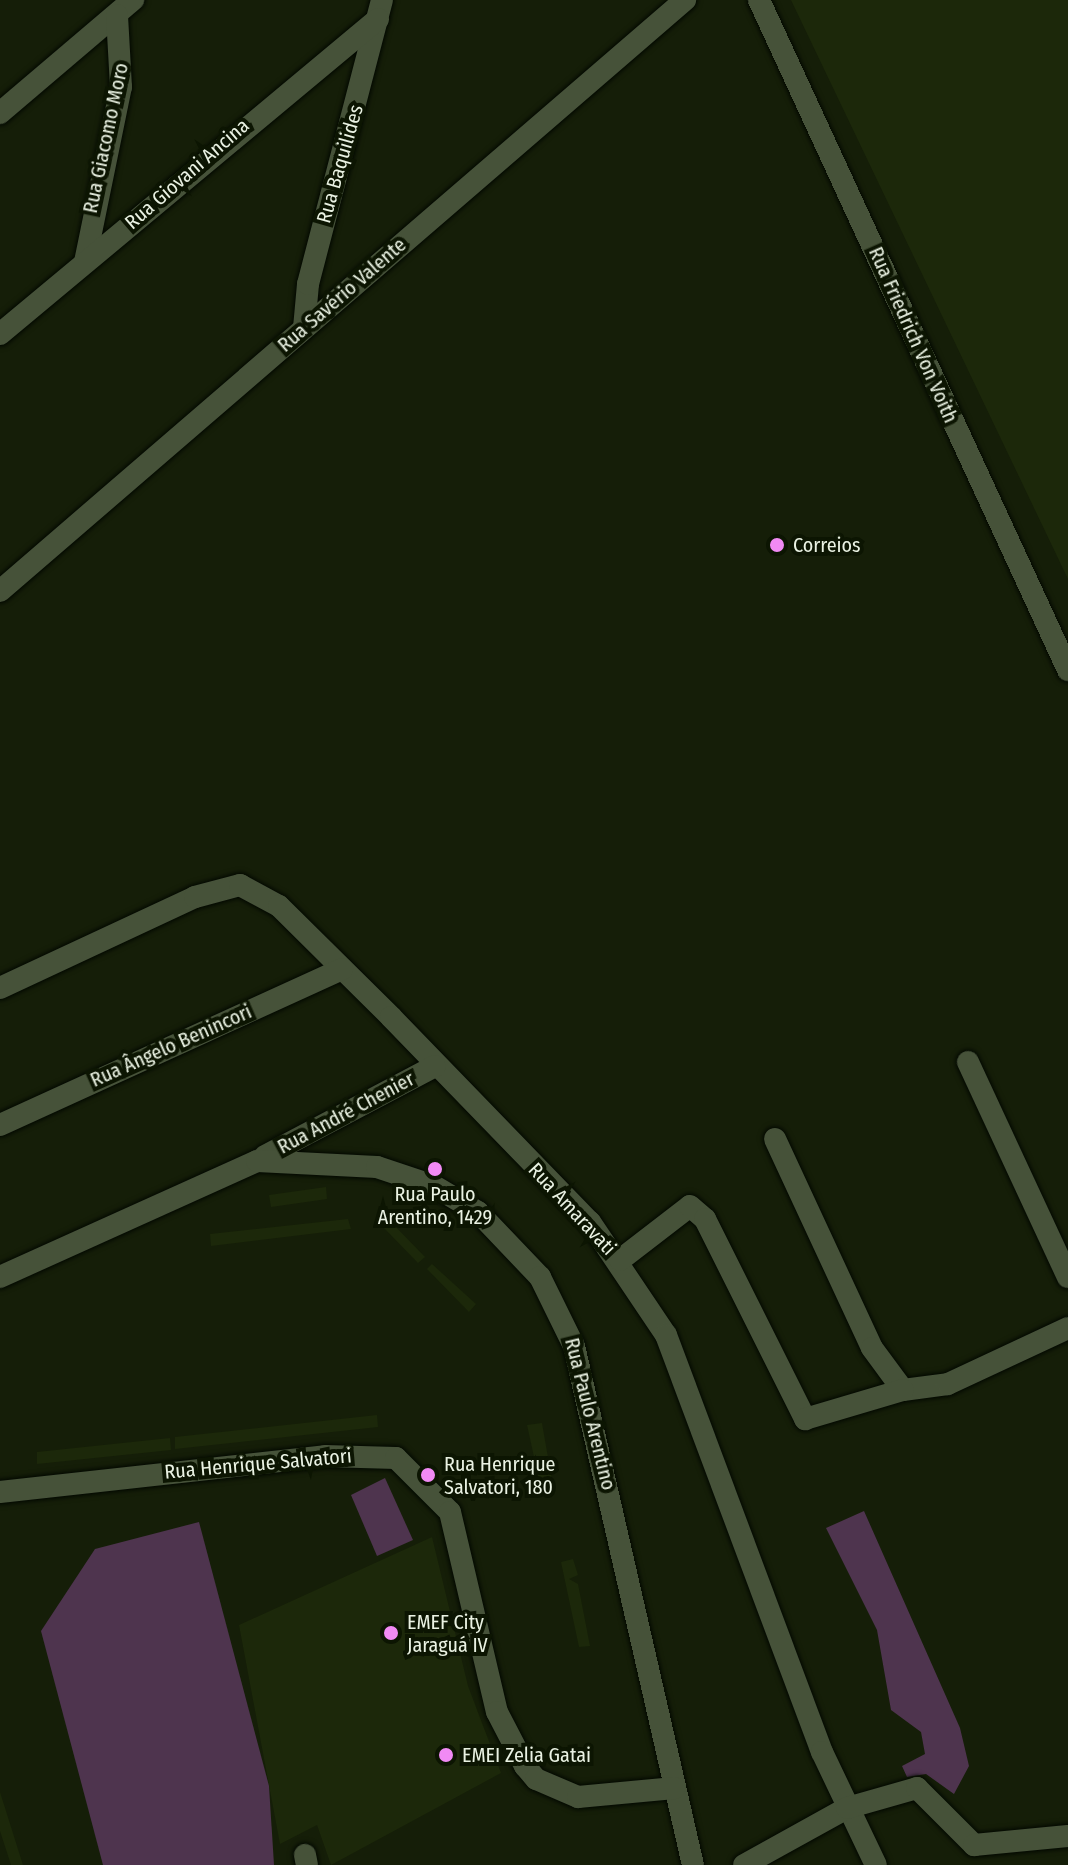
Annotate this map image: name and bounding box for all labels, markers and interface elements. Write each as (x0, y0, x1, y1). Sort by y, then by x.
street label: Rua Giacomo Moro (78, 61, 134, 215)
street label: Rua Baquilides (312, 102, 368, 226)
street label: Rua Giovani Ancina (120, 114, 254, 234)
street label: Rua Savério Valente (273, 233, 411, 357)
street label: Rua Friedrich Von Voith (863, 243, 963, 427)
place label: Correios (793, 533, 861, 557)
marker: Correios (768, 536, 786, 554)
street label: Rua Ângelo Benincori (87, 1000, 255, 1092)
street label: Rua André Chenier (274, 1067, 418, 1159)
street label: Rua Amaravati (523, 1158, 621, 1260)
marker: Rua Paulo Arentino, 1429 (426, 1160, 444, 1178)
place label: Rua Paulo Arentino, 1429 (378, 1182, 492, 1229)
street label: Rua Paulo Arentino (559, 1335, 621, 1493)
street label: Rua Henrique Salvatori (163, 1444, 353, 1484)
place label: Rua Henrique Salvatori, 180 (444, 1452, 555, 1499)
marker: Rua Henrique Salvatori, 180 (419, 1466, 437, 1484)
place label: EMEF City Jaraguá IV (407, 1610, 488, 1657)
marker: EMEF City Jaraguá IV (382, 1624, 400, 1642)
place label: EMEI Zelia Gatai (462, 1743, 591, 1767)
marker: EMEI Zelia Gatai (437, 1746, 455, 1764)

